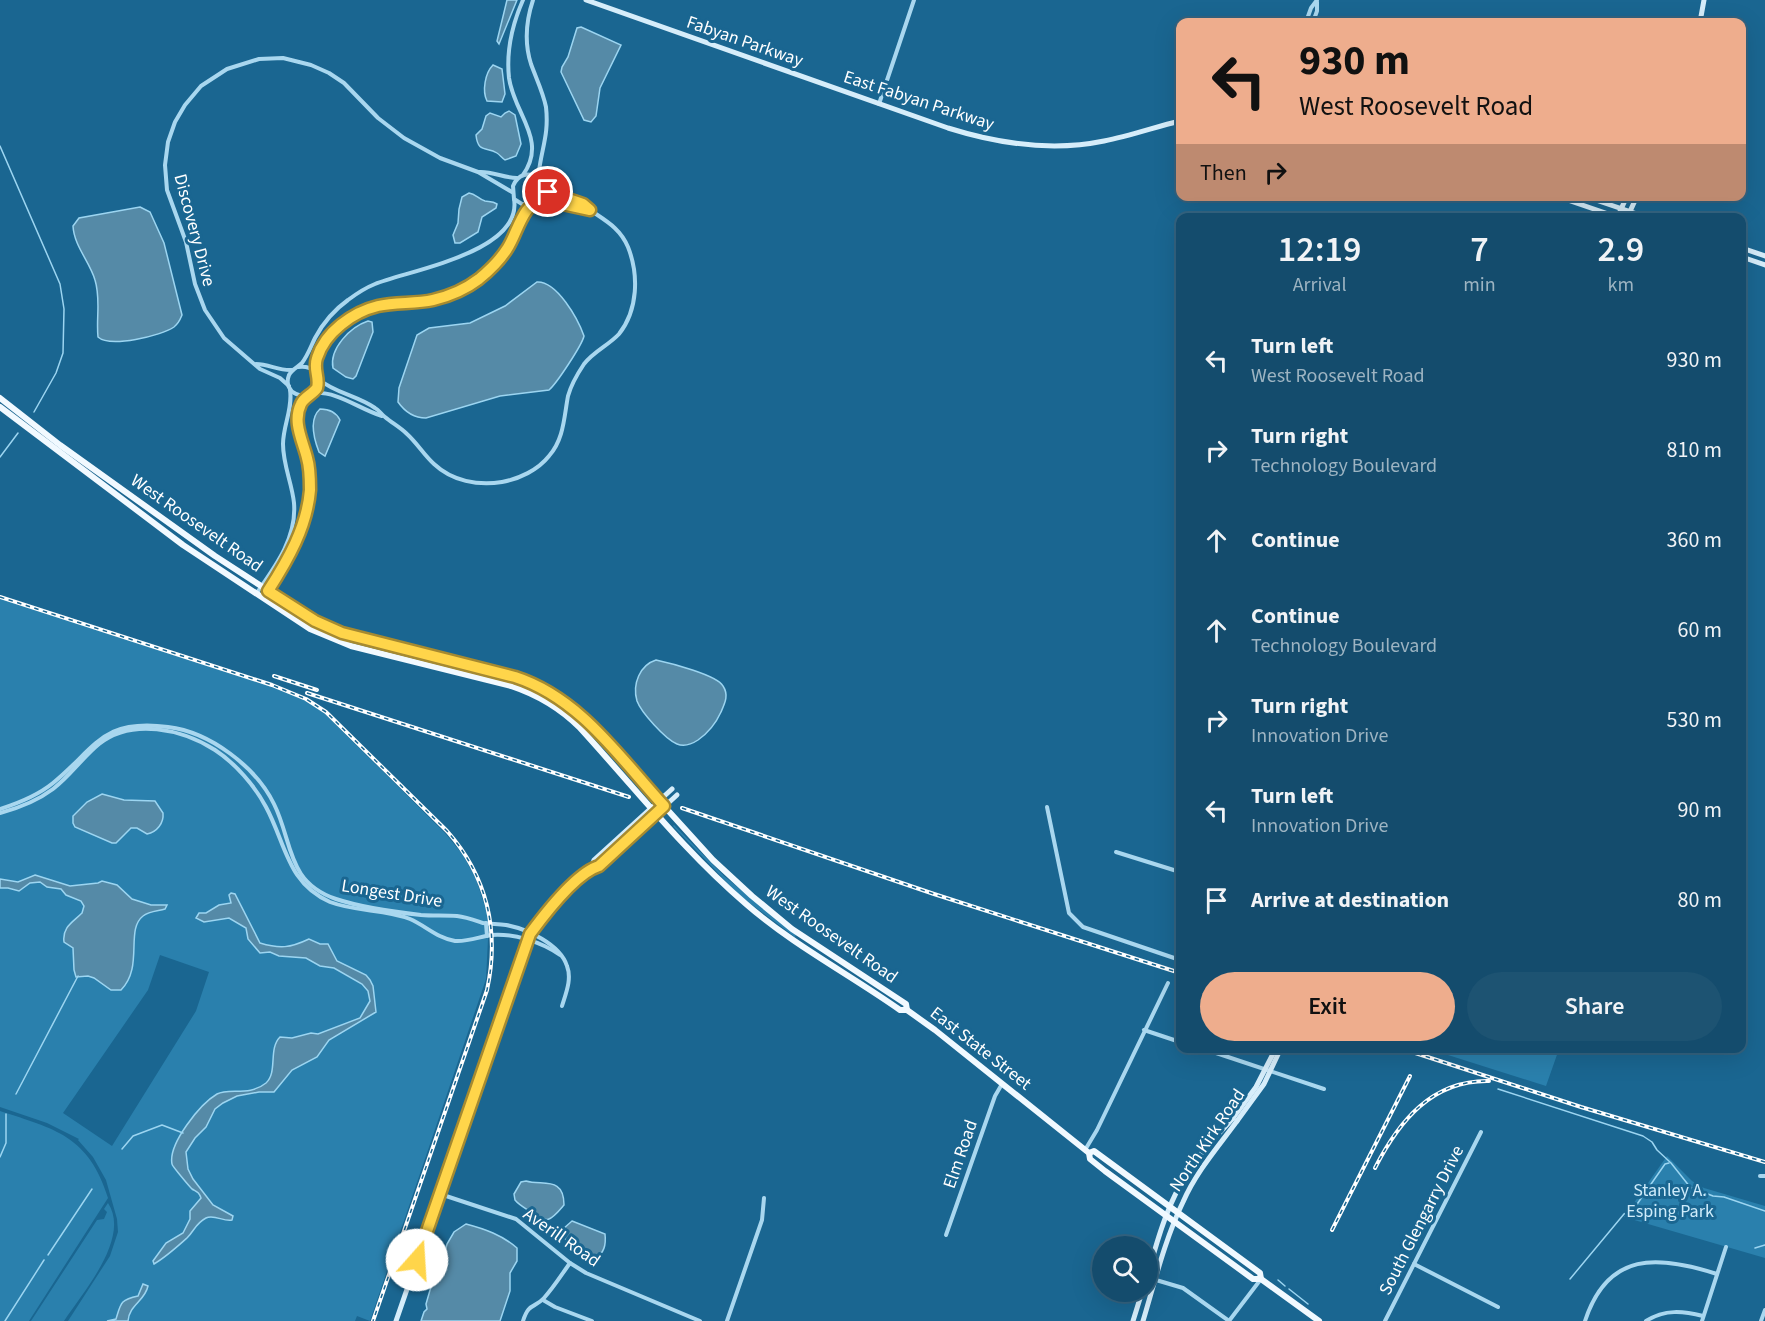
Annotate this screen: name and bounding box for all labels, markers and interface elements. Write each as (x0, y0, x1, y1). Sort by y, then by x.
street label: Fabyan Parkway (683, 10, 807, 73)
text: 930 m (1299, 31, 1410, 91)
icon: left (1200, 42, 1278, 120)
street label: East Fabyan Parkway (840, 64, 998, 137)
text: West Roosevelt Road (1299, 87, 1533, 126)
icon: right (1259, 156, 1292, 189)
text: Then (1200, 157, 1247, 189)
pin (522, 166, 573, 217)
street label: Discovery Drive (167, 171, 222, 289)
icon: arrive (531, 175, 564, 208)
text: 12:19 (1278, 224, 1362, 275)
text: 7 (1470, 224, 1489, 275)
text: 2.9 (1597, 224, 1644, 275)
text: Arrival (1293, 271, 1347, 299)
text: min (1463, 271, 1496, 299)
text: km (1608, 271, 1634, 299)
text: Turn left (1251, 330, 1333, 362)
icon: left (1200, 344, 1233, 377)
text: 930 m (1667, 344, 1722, 376)
text: West Roosevelt Road (1251, 362, 1425, 390)
text: Turn right (1251, 420, 1348, 452)
icon: right (1200, 434, 1233, 467)
text: 810 m (1667, 434, 1722, 466)
text: Technology Boulevard (1251, 452, 1437, 480)
street label: West Roosevelt Road (126, 468, 268, 578)
icon: ahead (1200, 524, 1233, 557)
text: Continue (1251, 524, 1340, 556)
text: 360 m (1667, 524, 1722, 556)
text: Continue (1251, 600, 1340, 632)
icon: ahead (1200, 614, 1233, 647)
text: 60 m (1677, 614, 1722, 646)
text: Technology Boulevard (1251, 632, 1437, 660)
text: Turn right (1251, 690, 1348, 722)
icon: right (1200, 704, 1233, 737)
text: 530 m (1667, 704, 1722, 736)
text: Innovation Drive (1251, 722, 1388, 750)
text: Turn left (1251, 780, 1333, 812)
icon: left (1200, 794, 1233, 827)
text: 90 m (1677, 794, 1722, 826)
text: Innovation Drive (1251, 812, 1388, 840)
street label: Longest Drive (340, 873, 444, 914)
street label: West Roosevelt Road (761, 879, 903, 989)
icon: arrive (1200, 884, 1233, 917)
text: Arrive at destination (1251, 884, 1449, 916)
text: 80 m (1677, 884, 1722, 916)
button: Exit (1200, 972, 1455, 1041)
button: Share (1467, 972, 1722, 1041)
street label: East State Street (925, 1001, 1037, 1096)
street label: North Kirk Road (1164, 1084, 1251, 1197)
street label: Elm Road (937, 1116, 984, 1192)
street label: South Glengarry Drive (1373, 1141, 1470, 1299)
park label: Stanley A. Esping Park (1626, 1178, 1714, 1224)
street label: Averill Road (518, 1202, 605, 1273)
position arrow (385, 1228, 449, 1292)
map controls (1092, 1236, 1158, 1302)
button: search (1092, 1236, 1158, 1302)

